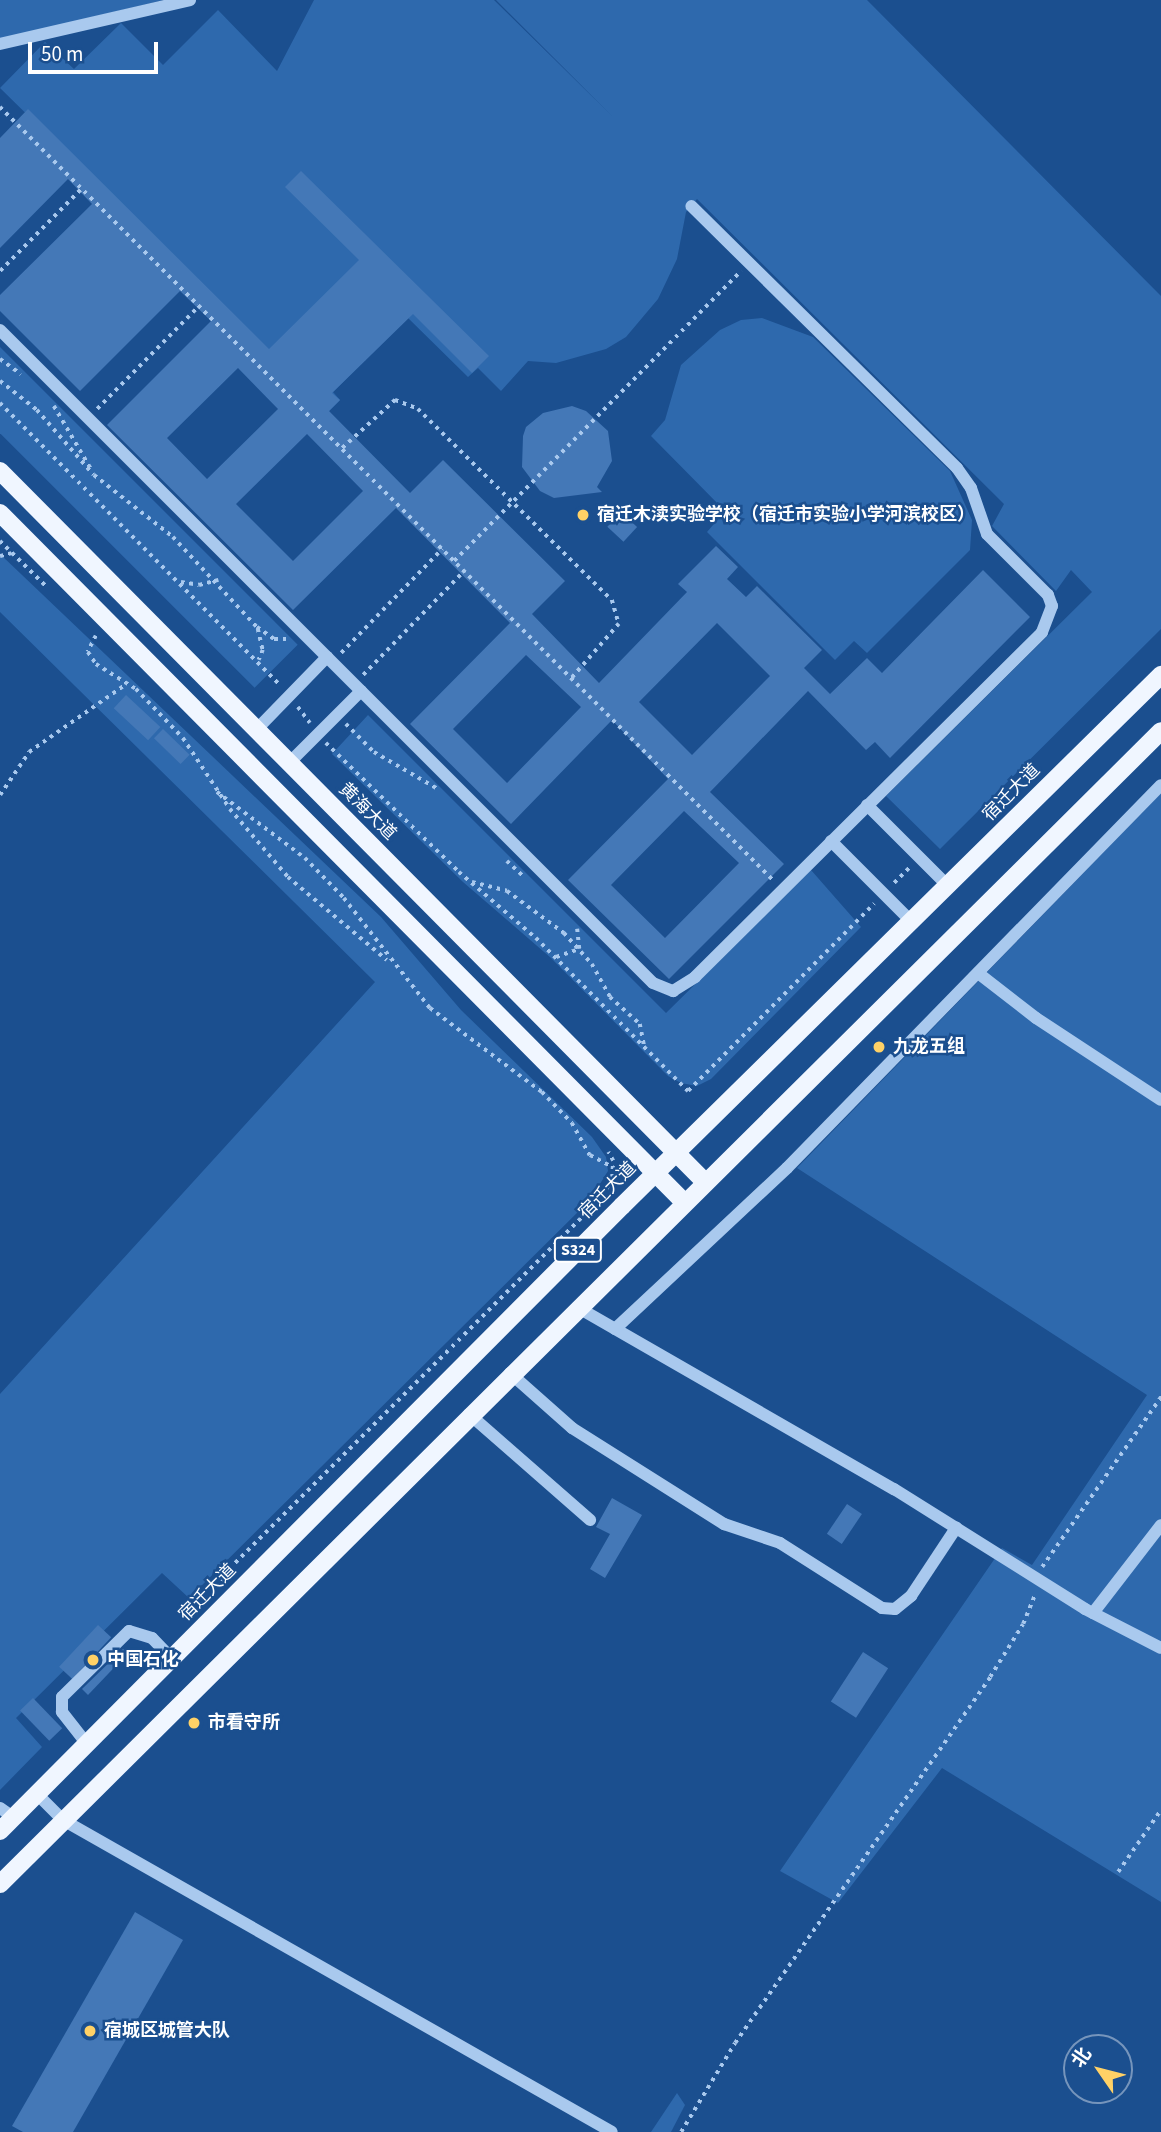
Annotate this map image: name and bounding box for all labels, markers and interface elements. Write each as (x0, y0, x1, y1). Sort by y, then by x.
scale bar (32, 28, 161, 72)
text: 50 m (41, 39, 83, 69)
place label: 宿迁木渎实验学校（宿迁市实验小学河滨校区） (597, 504, 975, 526)
marker: 宿迁木渎实验学校（宿迁市实验小学河滨校区） (575, 507, 591, 523)
street label: 宿迁大道 (979, 760, 1045, 826)
street label: 黄海大道 (334, 779, 400, 845)
place label: 九龙五组 (893, 1036, 965, 1058)
marker: 九龙五组 (871, 1039, 887, 1055)
street label: 宿迁大道 (575, 1158, 641, 1224)
road number: S324 (554, 1238, 602, 1262)
street label: 宿迁大道 (175, 1560, 241, 1626)
place label: 中国石化 (107, 1649, 179, 1671)
marker: 中国石化 (85, 1652, 101, 1668)
place label: 市看守所 (208, 1712, 280, 1734)
marker: 市看守所 (186, 1715, 202, 1731)
place label: 宿城区城管大队 (104, 2020, 230, 2042)
marker: 宿城区城管大队 (82, 2023, 98, 2039)
north arrow (1063, 2034, 1133, 2104)
text: 北 (1066, 2042, 1099, 2073)

